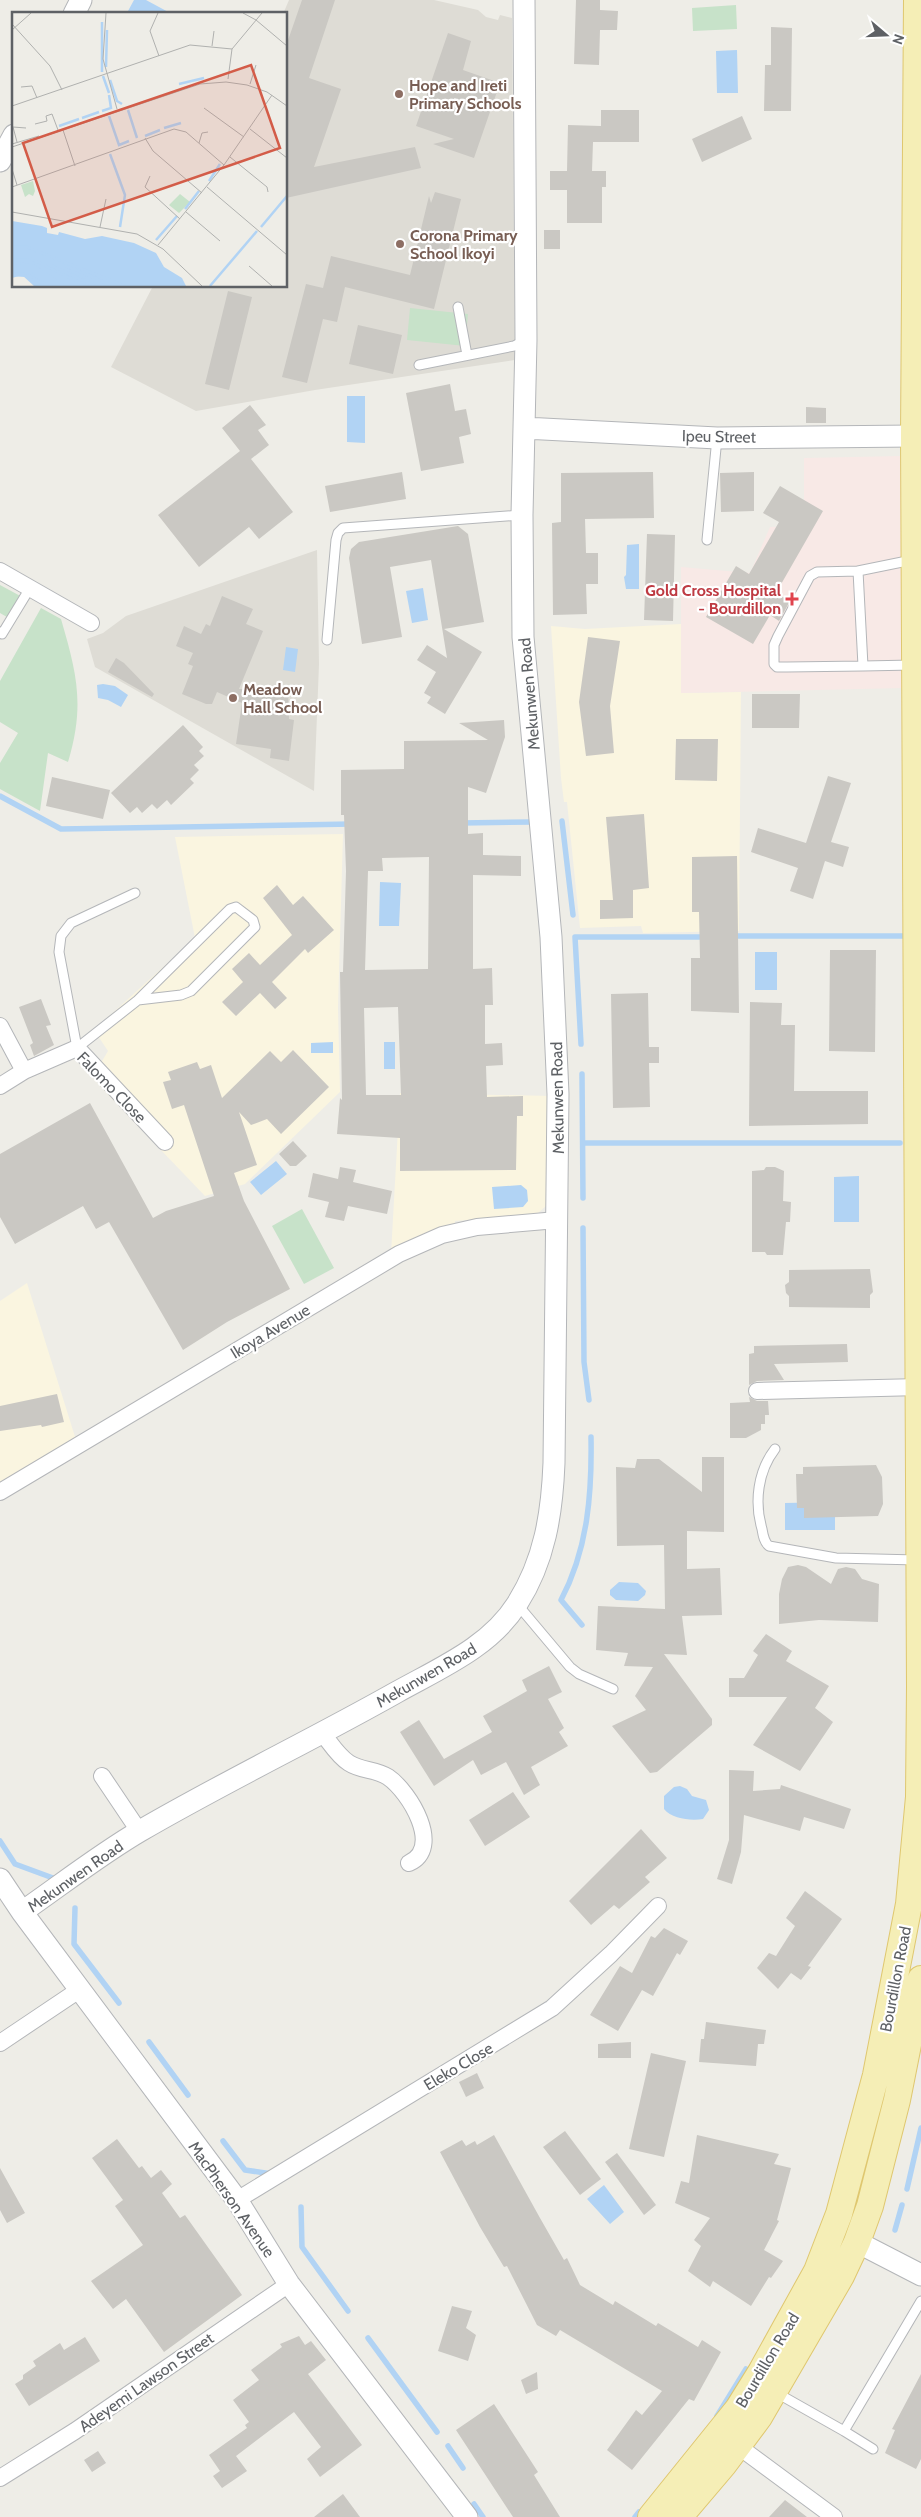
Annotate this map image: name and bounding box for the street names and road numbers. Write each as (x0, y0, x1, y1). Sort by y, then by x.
street label: Ipeu Street (682, 426, 757, 447)
street label: Mekunwen Road (515, 637, 544, 751)
street label: Mekunwen Road (547, 1042, 568, 1154)
street label: Falomo Close (73, 1048, 150, 1127)
street label: Ikoya Avenue (227, 1300, 313, 1363)
street label: Mekunwen Road (373, 1639, 480, 1712)
street label: Mekunwen Road (24, 1836, 127, 1916)
street label: Bourdillon Road (876, 1925, 915, 2034)
street label: Eleko Close (420, 2038, 496, 2094)
street label: MacPherson Avenue (184, 2138, 279, 2261)
street label: Bourdillon Road (732, 2309, 803, 2411)
street label: Adeyemi Lawson Street (75, 2328, 218, 2436)

